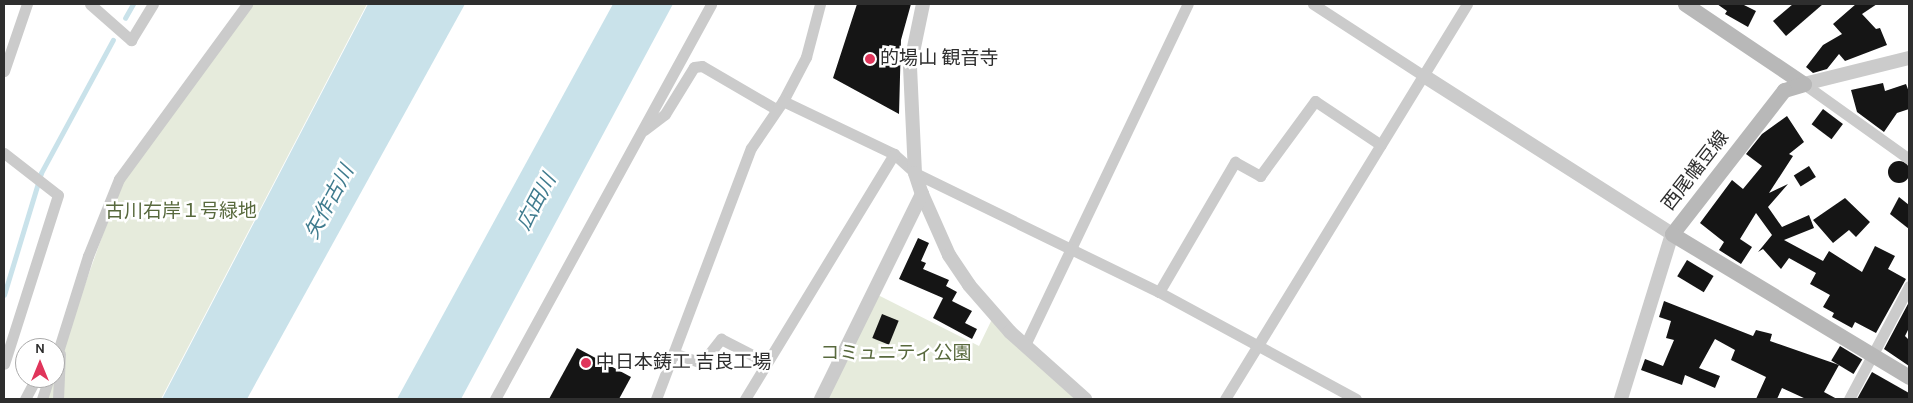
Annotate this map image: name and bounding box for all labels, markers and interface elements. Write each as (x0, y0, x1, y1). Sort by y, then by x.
place label: 的場山 観音寺 (880, 48, 999, 70)
marker: 的場山 観音寺 (864, 53, 876, 65)
street label: 西尾幡豆線 (1658, 127, 1734, 215)
water label: 矢作古川 (300, 161, 358, 243)
water label: 広田川 (511, 170, 561, 234)
park label: 古川右岸１号緑地 (105, 201, 257, 223)
north arrow (15, 338, 65, 388)
text: N (35, 340, 45, 357)
park label: コミュニティ公園 (820, 343, 972, 365)
place label: 中日本鋳工 吉良工場 (596, 352, 772, 374)
marker: 中日本鋳工 吉良工場 (580, 357, 592, 369)

